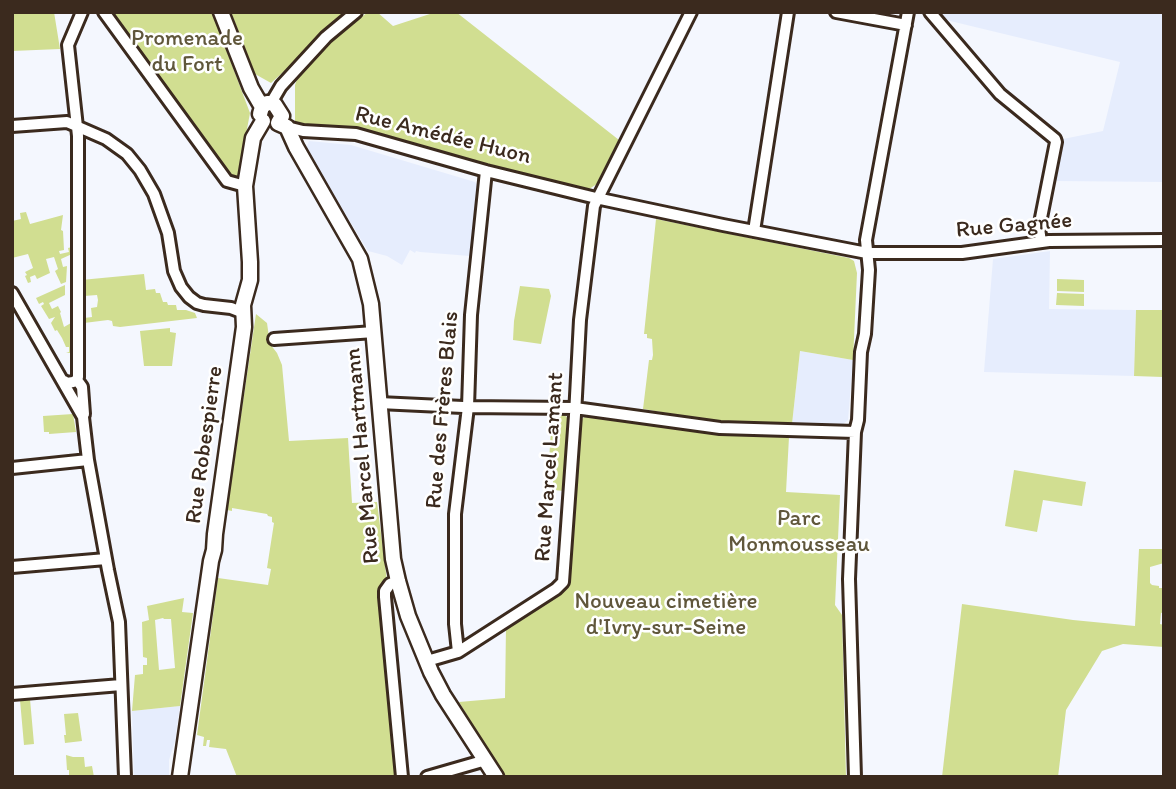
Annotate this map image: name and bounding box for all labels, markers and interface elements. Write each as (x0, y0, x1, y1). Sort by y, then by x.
park label: Promenade du Fort (131, 25, 243, 79)
street label: Rue Amédée Huon (352, 101, 534, 171)
street label: Rue Gagnée (955, 207, 1073, 245)
street label: Rue des Frères Blais (421, 310, 465, 510)
street label: Rue Marcel Hartmann (340, 347, 386, 565)
street label: Rue Robespierre (180, 364, 230, 526)
street label: Rue Marcel Lamant (530, 371, 570, 563)
park label: Parc Monmousseau (728, 505, 870, 559)
park label: Nouveau cimetière d'Ivry-sur-Seine (575, 588, 757, 642)

